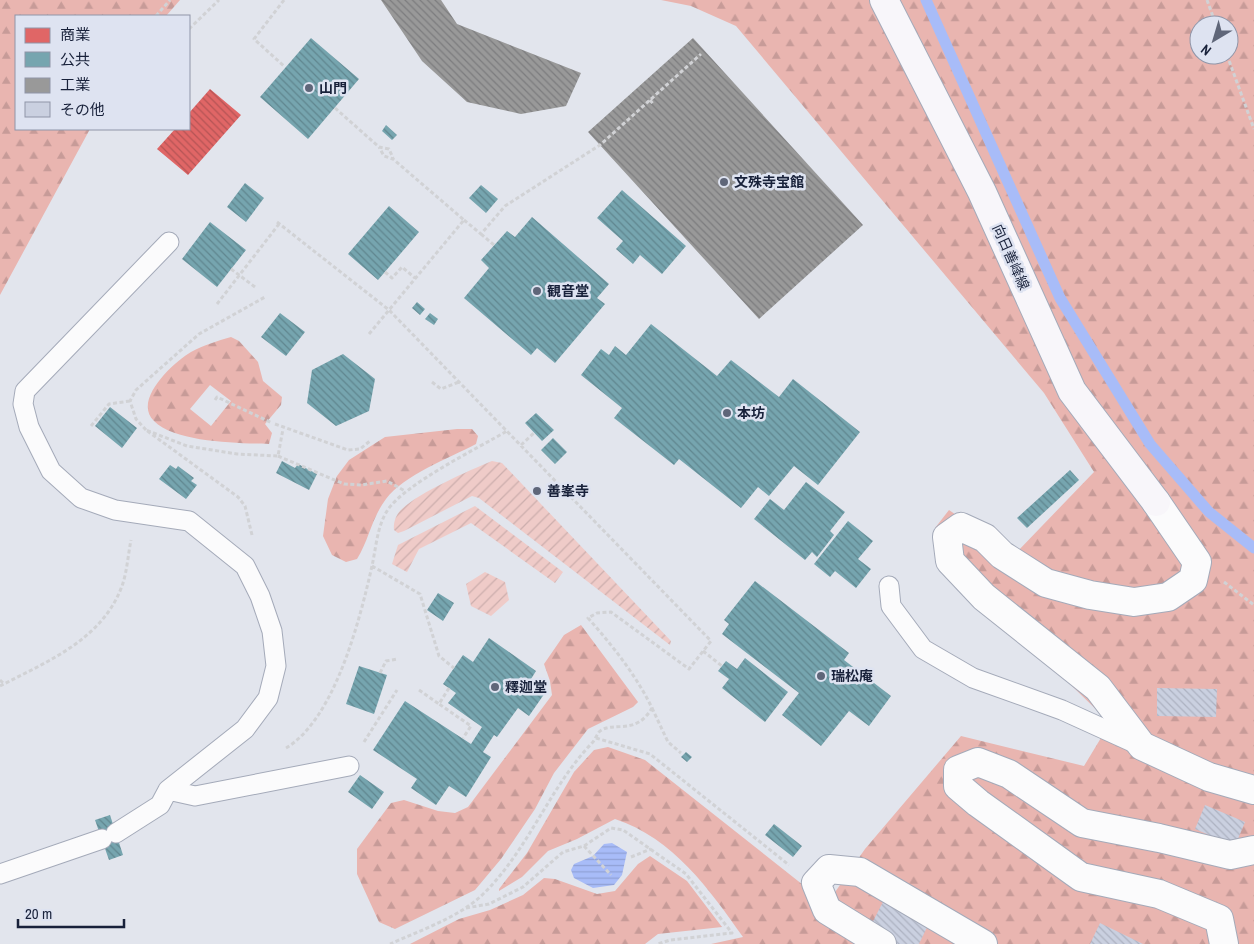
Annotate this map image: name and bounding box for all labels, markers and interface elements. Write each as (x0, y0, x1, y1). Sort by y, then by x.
legend (15, 15, 190, 130)
north arrow (1189, 15, 1239, 65)
text: 商業 (60, 24, 90, 45)
text: N (1197, 41, 1215, 60)
text: 公共 (60, 49, 90, 70)
text: 工業 (60, 74, 90, 95)
place label: 山門 (319, 79, 347, 97)
marker: 山門 (303, 82, 315, 94)
text: その他 (60, 99, 105, 120)
place label: 文殊寺宝館 (734, 173, 804, 191)
marker: 文殊寺宝館 (718, 176, 730, 188)
street label: 向日善峰線 (989, 221, 1033, 293)
place label: 観音堂 (547, 282, 589, 300)
marker: 観音堂 (531, 285, 543, 297)
place label: 本坊 (737, 404, 765, 422)
marker: 本坊 (721, 407, 733, 419)
place label: 善峯寺 (547, 482, 589, 500)
marker: 善峯寺 (531, 485, 543, 497)
place label: 瑞松庵 (831, 667, 873, 685)
marker: 瑞松庵 (815, 670, 827, 682)
place label: 釋迦堂 (505, 678, 547, 696)
marker: 釋迦堂 (489, 681, 501, 693)
scale bar (18, 896, 124, 928)
text: 20 m (25, 903, 52, 924)

